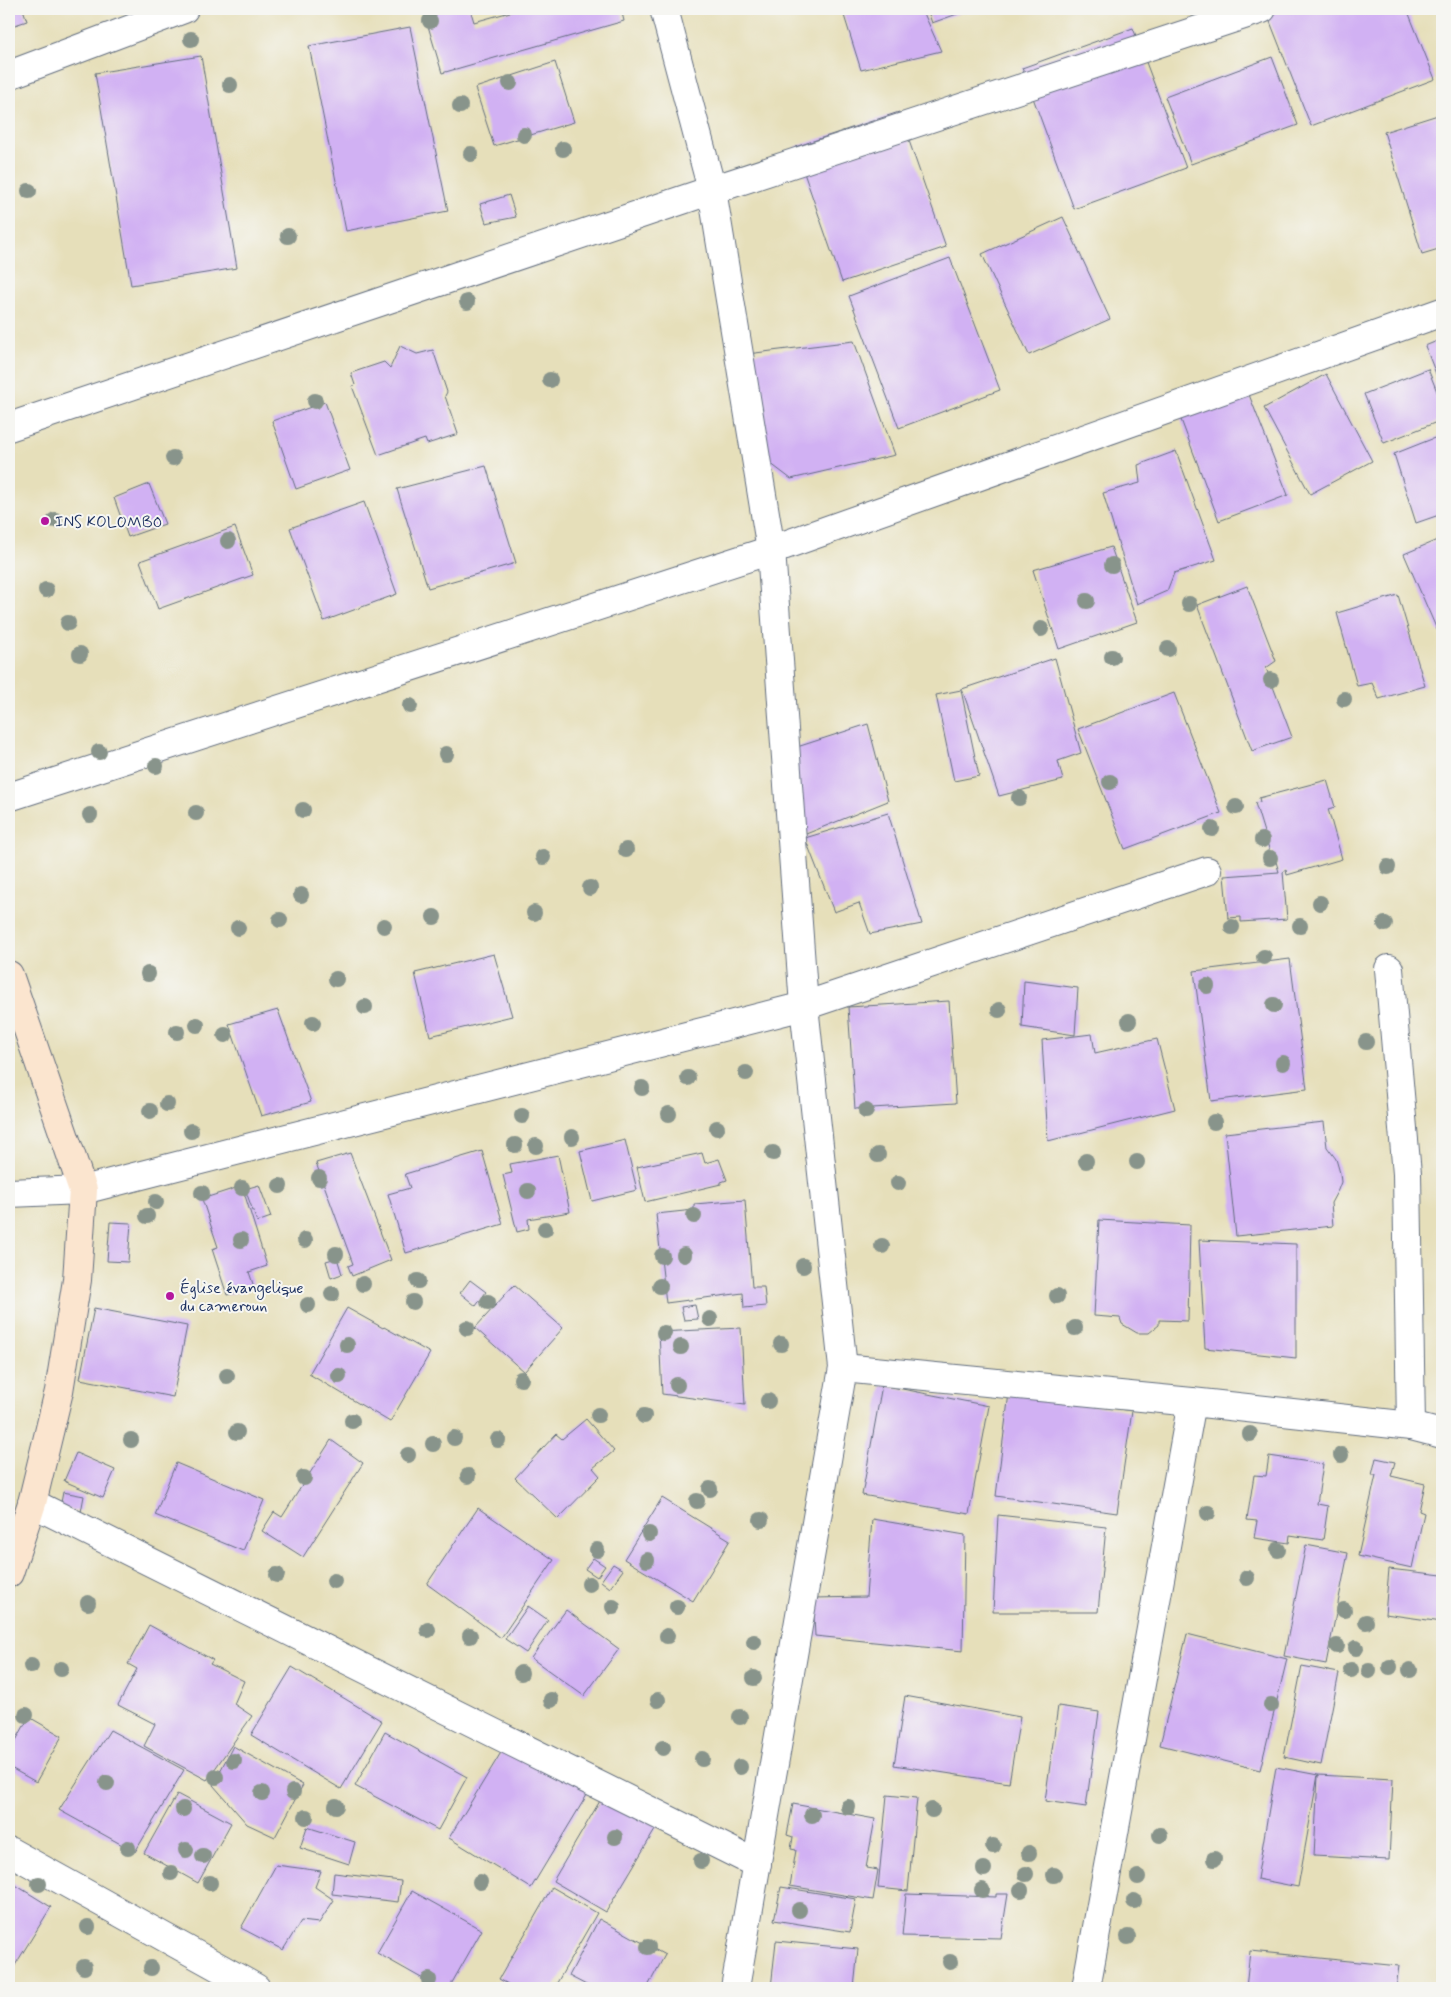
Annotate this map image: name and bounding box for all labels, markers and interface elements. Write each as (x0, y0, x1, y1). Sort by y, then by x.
place label: INS KOLOMBO (55, 512, 162, 533)
marker: INS KOLOMBO (39, 515, 51, 527)
place label: Église évangelique du cameroun (180, 1278, 304, 1317)
marker: Église évangelique du cameroun (164, 1290, 176, 1302)

